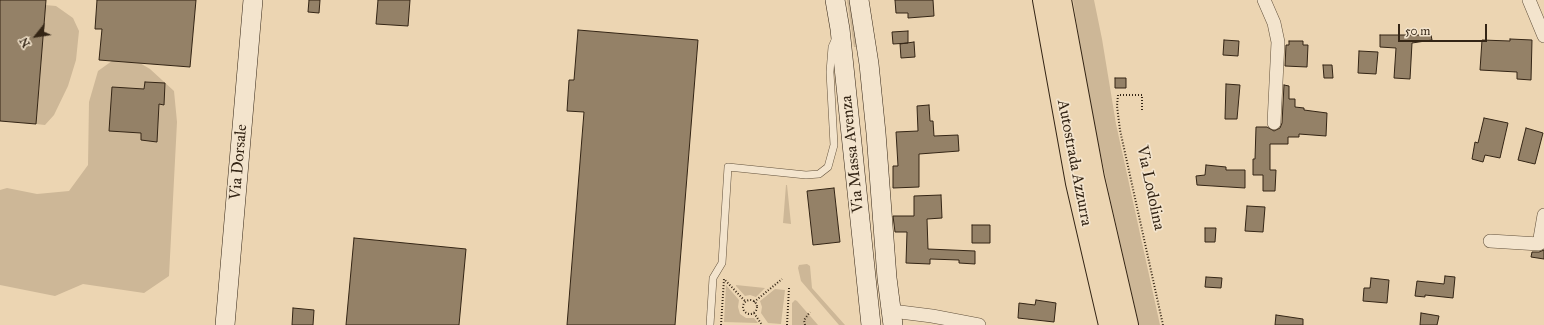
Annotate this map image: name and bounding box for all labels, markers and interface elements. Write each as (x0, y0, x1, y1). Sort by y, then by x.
north arrow (16, 16, 56, 56)
scale bar (1400, 16, 1489, 42)
text: 50 m (1405, 24, 1430, 38)
text: N (17, 35, 33, 50)
street label: Via Massa Avenza (837, 94, 869, 214)
street label: Autostrada Azzurra (1052, 98, 1096, 228)
street label: Via Dorsale (226, 123, 252, 201)
street label: Via Lodolina (1132, 144, 1168, 232)

